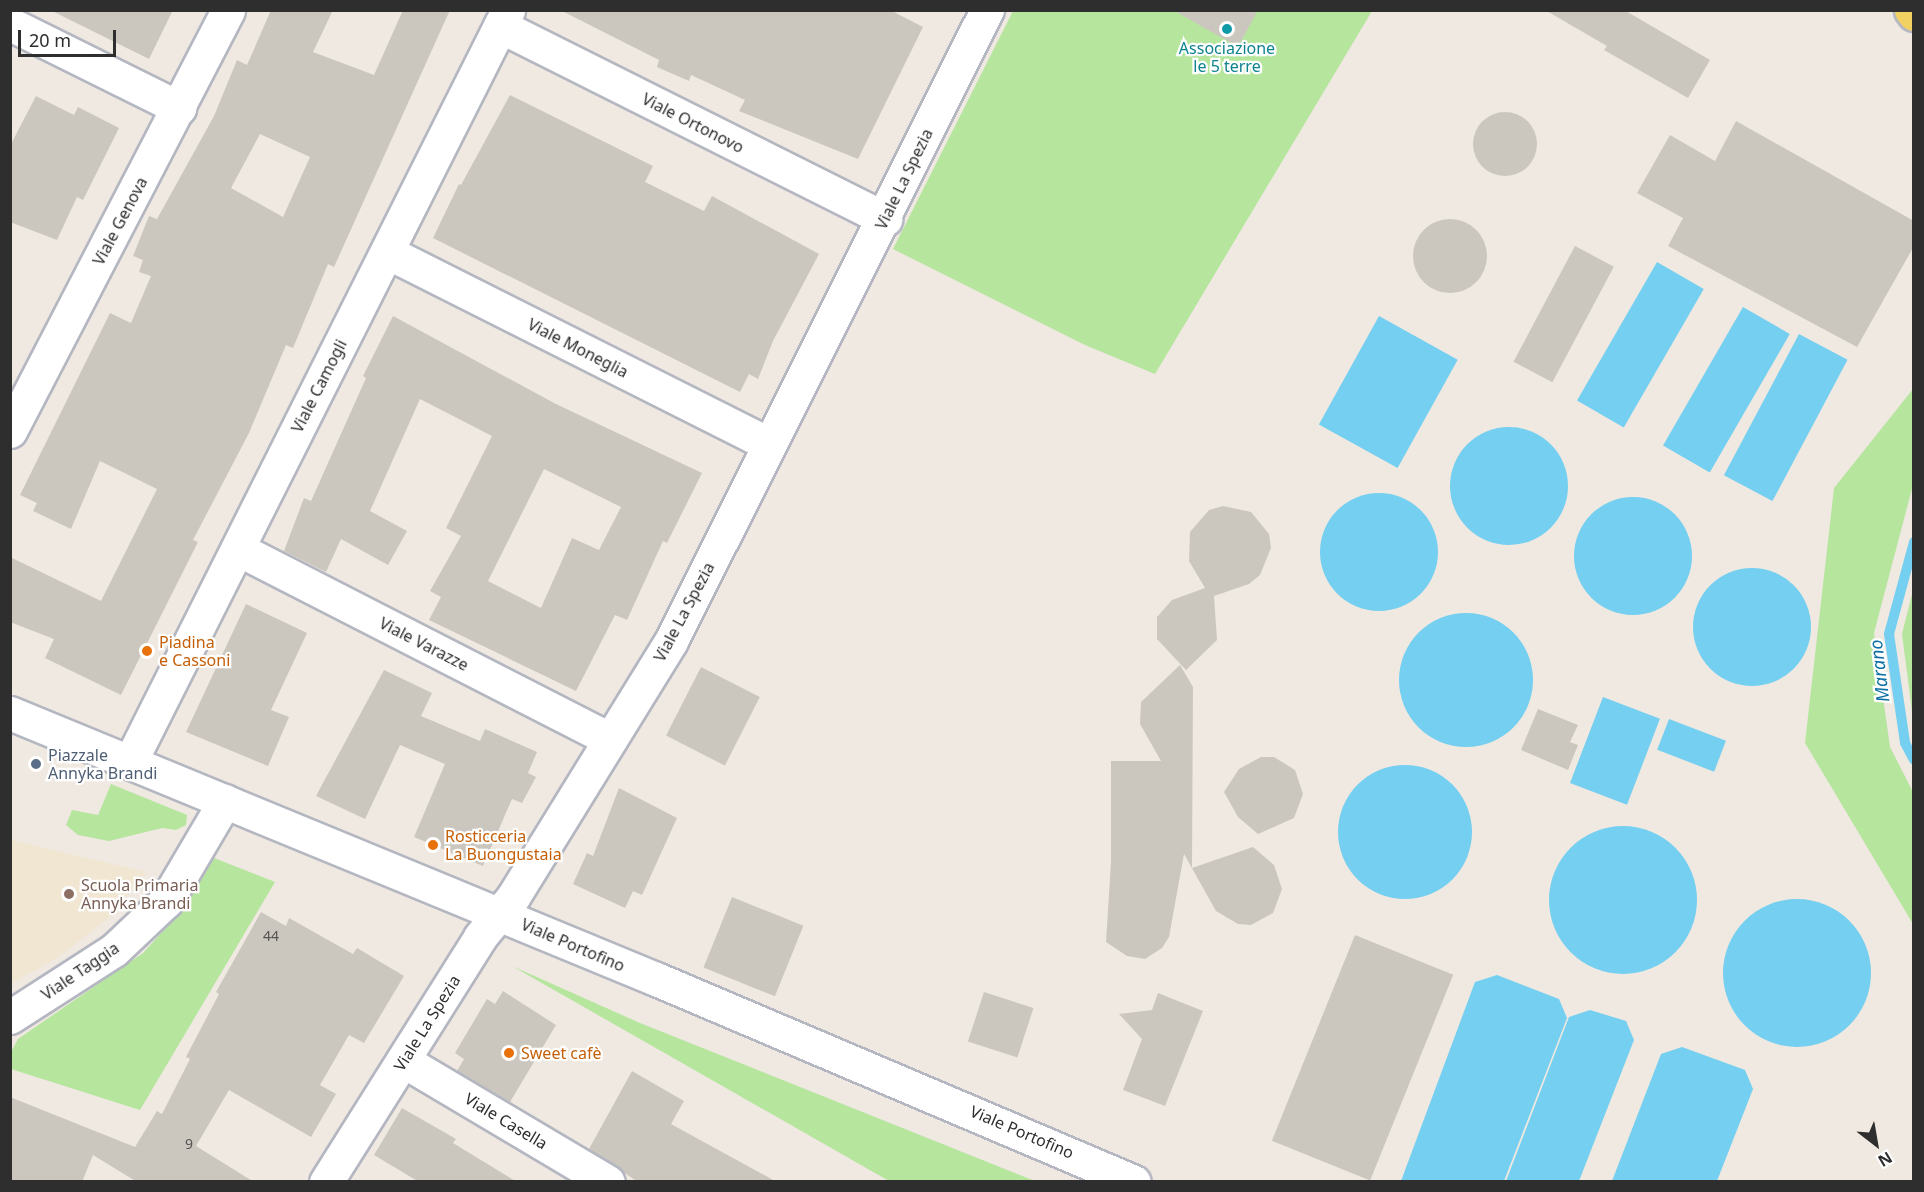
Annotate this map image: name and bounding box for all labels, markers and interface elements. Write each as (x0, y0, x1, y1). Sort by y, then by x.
scale bar (21, 18, 118, 56)
marker: Associazione le 5 terre (1220, 22, 1234, 36)
text: 20 m (29, 28, 71, 52)
place label: Associazione le 5 terre (1179, 38, 1275, 76)
street label: Viale Ortonovo (639, 89, 747, 157)
street label: Viale La Spezia (871, 126, 937, 232)
street label: Viale Genova (89, 174, 151, 268)
street label: Viale Moneglia (525, 314, 631, 382)
street label: Viale Camogli (287, 336, 351, 436)
street label: Viale La Spezia (650, 559, 718, 665)
street label: Viale Varazze (376, 613, 472, 675)
place label: Piadina e Cassoni (159, 632, 230, 670)
water label: Marano (1864, 638, 1894, 704)
marker: Piadina e Cassoni (140, 644, 154, 658)
place label: Piazzale Annyka Brandi (48, 745, 157, 783)
marker: Piazzale Annyka Brandi (29, 757, 43, 771)
place label: Rosticceria La Buongustaia (445, 826, 562, 864)
marker: Rosticceria La Buongustaia (426, 838, 440, 852)
place label: Scuola Primaria Annyka Brandi (81, 875, 198, 913)
marker: Scuola Primaria Annyka Brandi (62, 887, 76, 901)
street label: Viale Portofino (518, 915, 628, 975)
house number: 44 (263, 928, 279, 944)
street label: Viale Taggia (38, 938, 122, 1004)
street label: Viale La Spezia (390, 971, 464, 1075)
place label: Sweet cafè (521, 1043, 602, 1063)
marker: Sweet cafè (502, 1046, 516, 1060)
street label: Viale Casella (461, 1089, 551, 1153)
street label: Viale Portofino (967, 1102, 1077, 1162)
north arrow (1846, 1114, 1906, 1174)
house number: 9 (185, 1136, 193, 1152)
text: N (1874, 1147, 1897, 1172)

